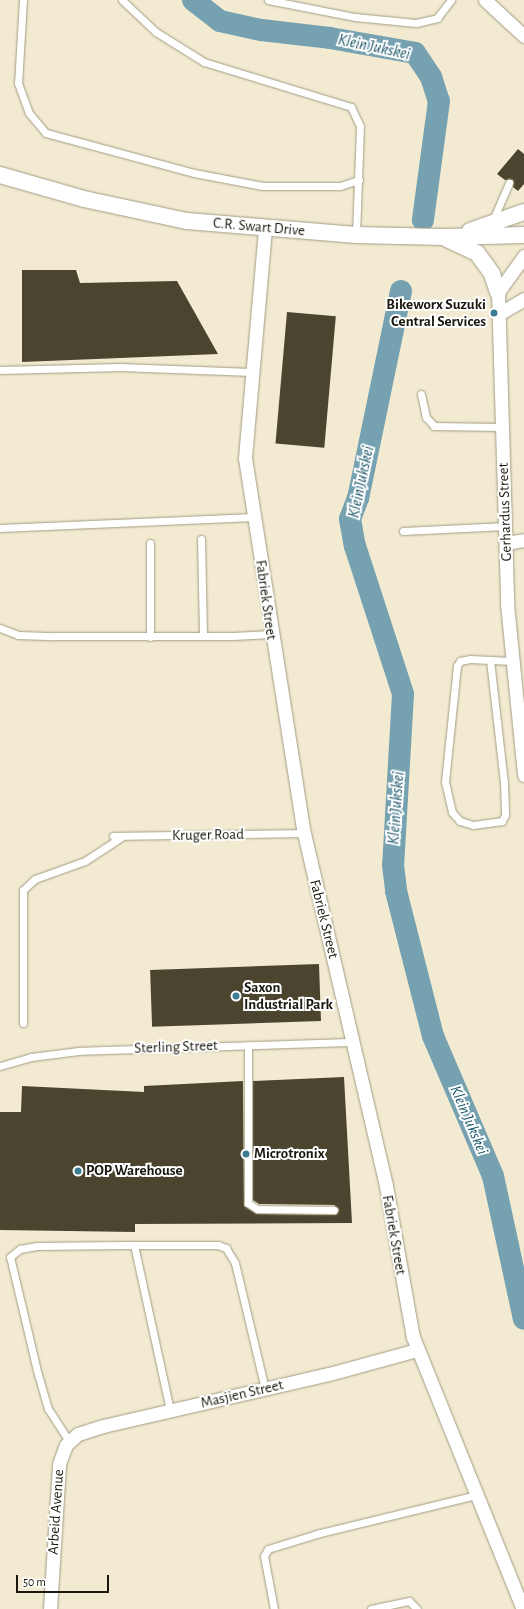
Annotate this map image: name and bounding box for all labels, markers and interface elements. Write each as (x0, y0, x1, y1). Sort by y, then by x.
water label: Klein Jukskei (336, 30, 412, 64)
street label: C.R. Swart Drive (212, 214, 306, 240)
place label: Bikeworx Suzuki Central Services (386, 295, 486, 330)
marker: Bikeworx Suzuki Central Services (489, 308, 499, 318)
water label: Klein Jukskei (344, 444, 378, 520)
street label: Gerhardus Street (494, 462, 516, 562)
street label: Fabriek Street (251, 559, 281, 641)
water label: Klein Jukskei (384, 771, 408, 845)
street label: Kruger Road (172, 825, 244, 845)
street label: Fabriek Street (306, 878, 342, 960)
place label: Saxon Industrial Park (244, 978, 333, 1013)
marker: Saxon Industrial Park (231, 991, 241, 1001)
street label: Sterling Street (134, 1037, 218, 1057)
water label: Klein Jukskei (446, 1083, 492, 1157)
place label: Microtronix (254, 1145, 325, 1163)
marker: Microtronix (241, 1149, 251, 1159)
place label: POP Warehouse (86, 1162, 183, 1180)
marker: POP Warehouse (73, 1166, 83, 1176)
street label: Fabriek Street (378, 1194, 410, 1276)
street label: Masjien Street (199, 1376, 285, 1412)
street label: Arbeid Avenue (44, 1469, 68, 1555)
scale bar (18, 1567, 111, 1593)
text: 50 m (23, 1576, 46, 1588)

